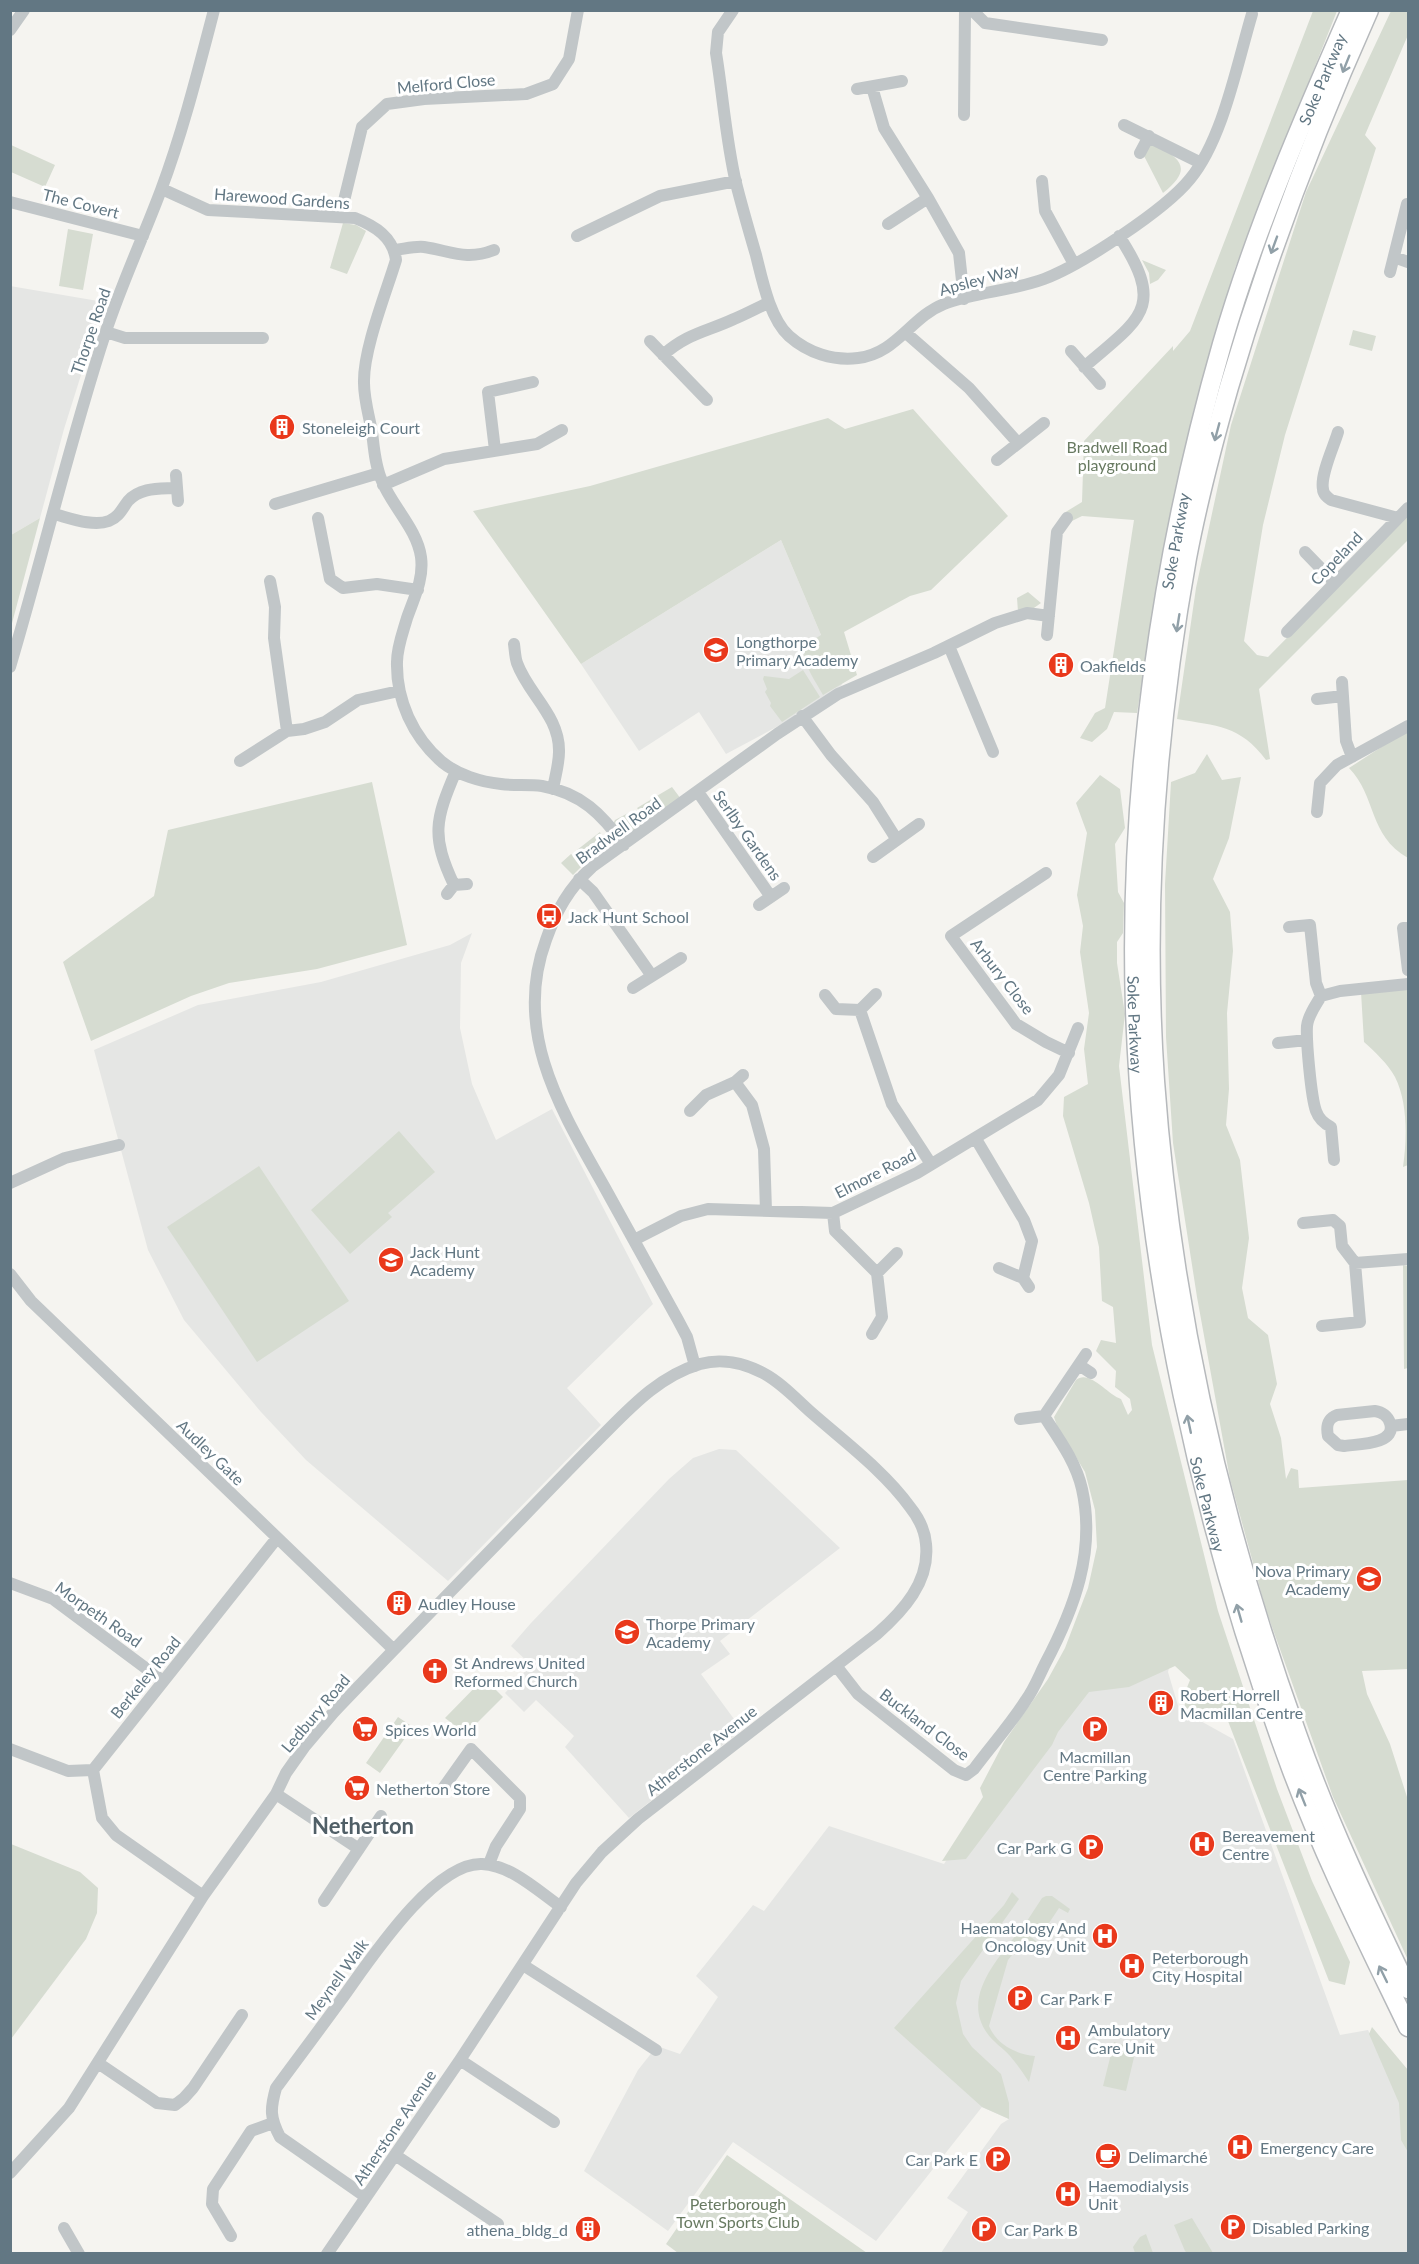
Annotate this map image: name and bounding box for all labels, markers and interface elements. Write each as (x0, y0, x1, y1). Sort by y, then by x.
street label: Soke Parkway (1294, 30, 1350, 128)
one-way arrow (1340, 55, 1351, 73)
street label: Melford Close (396, 69, 496, 97)
street label: The Covert (41, 184, 121, 222)
street label: Harewood Gardens (214, 184, 350, 212)
one-way arrow (1267, 235, 1278, 254)
street label: Apsley Way (937, 259, 1022, 299)
street label: Thorpe Road (66, 285, 114, 377)
building icon: Stoneleigh Court (267, 412, 297, 442)
place label: Stoneleigh Court (302, 418, 420, 437)
one-way arrow (1211, 422, 1222, 441)
park label: Bradwell Road playground (1067, 437, 1167, 474)
street label: Soke Parkway (1157, 491, 1193, 591)
street label: Copeland (1306, 527, 1366, 589)
one-way arrow (1172, 612, 1183, 632)
place label: Longthorpe Primary Academy (736, 632, 859, 669)
school or university icon: Longthorpe Primary Academy (701, 635, 731, 665)
building icon: Oakfields (1046, 650, 1076, 680)
place label: Oakfields (1080, 656, 1146, 675)
street label: Serlby Gardens (710, 786, 786, 884)
street label: Bradwell Road (572, 793, 664, 867)
bus stop icon: Jack Hunt School (534, 901, 564, 931)
place label: Jack Hunt School (568, 907, 689, 926)
street label: Arbury Close (967, 934, 1039, 1018)
street label: Soke Parkway (1125, 975, 1148, 1075)
street label: Elmore Road (831, 1144, 919, 1202)
place label: Jack Hunt Academy (410, 1242, 480, 1279)
school or university icon: Jack Hunt Academy (376, 1245, 406, 1275)
street label: Audley Gate (173, 1415, 249, 1489)
one-way arrow (1183, 1415, 1194, 1434)
street label: Soke Parkway (1187, 1454, 1230, 1555)
place label: Nova Primary Academy (1255, 1561, 1351, 1598)
school or university icon: Nova Primary Academy (1354, 1564, 1384, 1594)
street label: Morpeth Road (52, 1577, 146, 1651)
building icon: Audley House (384, 1588, 414, 1618)
place label: Audley House (418, 1594, 516, 1613)
one-way arrow (1233, 1604, 1244, 1623)
place label: Thorpe Primary Academy (646, 1614, 756, 1651)
school or university icon: Thorpe Primary Academy (612, 1617, 642, 1647)
street label: Berkeley Road (106, 1632, 184, 1722)
place label: St Andrews United Reformed Church (454, 1653, 585, 1690)
church icon: St Andrews United Reformed Church (420, 1656, 450, 1686)
street label: Ledbury Road (277, 1670, 353, 1756)
street label: Buckland Close (876, 1684, 974, 1764)
place label: Robert Horrell Macmillan Centre (1180, 1685, 1303, 1722)
building icon: Robert Horrell Macmillan Centre (1146, 1688, 1176, 1718)
street label: Atherstone Avenue (642, 1701, 760, 1799)
supermarket icon: Spices World (350, 1714, 380, 1744)
parking icon: Macmillan Centre Parking (1080, 1714, 1110, 1744)
place label: Spices World (385, 1720, 476, 1739)
place label: Macmillan Centre Parking (1043, 1747, 1147, 1784)
supermarket icon: Netherton Store (342, 1773, 372, 1803)
place label: Netherton Store (376, 1779, 490, 1798)
one-way arrow (1296, 1788, 1307, 1807)
district label: Netherton (312, 1812, 414, 1839)
place label: Bereavement Centre (1222, 1826, 1315, 1863)
hospital icon: Bereavement Centre (1187, 1829, 1217, 1859)
parking icon: Car Park G (1076, 1832, 1106, 1862)
place label: Car Park G (997, 1838, 1072, 1857)
place label: Haematology And Oncology Unit (961, 1918, 1086, 1955)
hospital icon: Haematology And Oncology Unit (1090, 1921, 1120, 1951)
street label: Meynell Walk (300, 1934, 372, 2023)
place label: Peterborough City Hospital (1152, 1948, 1248, 1985)
hospital icon: Peterborough City Hospital (1117, 1951, 1147, 1981)
one-way arrow (1376, 1966, 1388, 1984)
parking icon: Car Park F (1005, 1983, 1035, 2013)
place label: Car Park F (1040, 1989, 1113, 2008)
place label: Ambulatory Care Unit (1088, 2020, 1171, 2057)
hospital icon: Ambulatory Care Unit (1053, 2023, 1083, 2053)
street label: Atherstone Avenue (348, 2066, 440, 2188)
hospital icon: Emergency Care (1225, 2132, 1255, 2162)
place label: Emergency Care (1260, 2138, 1374, 2157)
cafe icon: Delimarché (1093, 2141, 1123, 2171)
parking icon: Car Park E (983, 2144, 1013, 2174)
place label: Delimarché (1128, 2147, 1208, 2166)
place label: Car Park E (905, 2150, 978, 2169)
place label: Haemodialysis Unit (1088, 2176, 1189, 2213)
hospital icon: Haemodialysis Unit (1053, 2179, 1083, 2209)
park label: Peterborough Town Sports Club (676, 2194, 800, 2231)
parking icon: Disabled Parking (1218, 2212, 1248, 2242)
building icon: athena_bldg_d (573, 2214, 603, 2244)
parking icon: Car Park B (969, 2214, 999, 2244)
place label: Disabled Parking (1252, 2218, 1369, 2237)
place label: athena_bldg_d (466, 2220, 568, 2239)
place label: Car Park B (1004, 2220, 1078, 2239)

